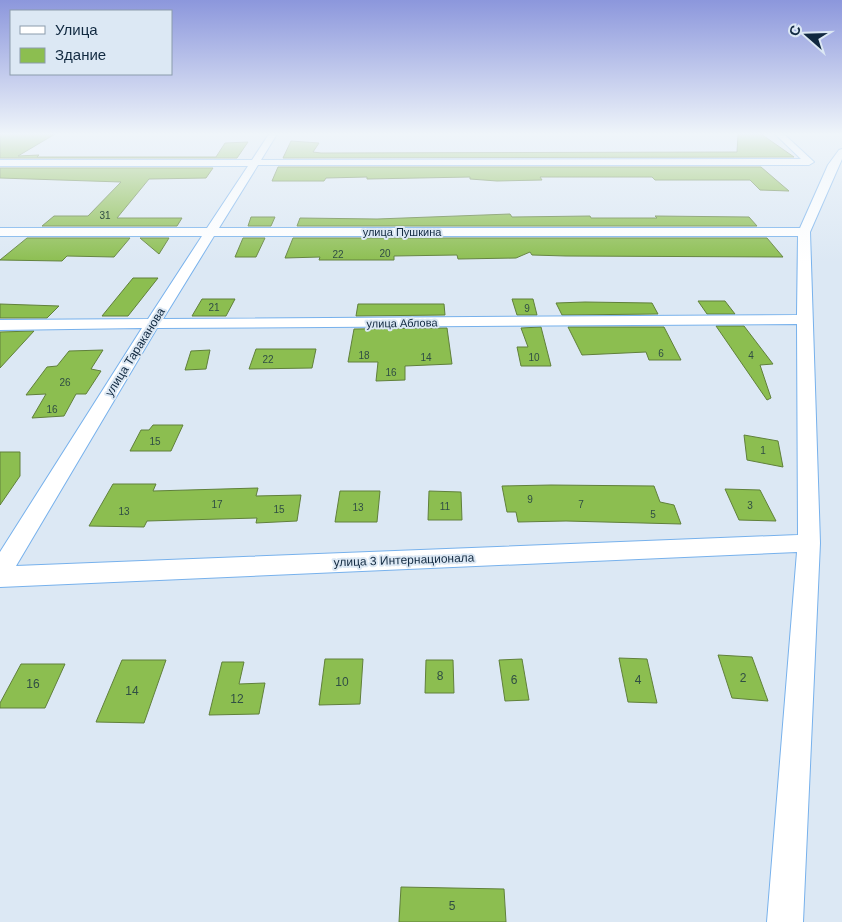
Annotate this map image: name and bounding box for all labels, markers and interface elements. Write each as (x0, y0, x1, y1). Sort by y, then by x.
legend (10, 10, 172, 75)
north arrow (782, 10, 832, 60)
text: Улица (55, 21, 98, 38)
text: С (786, 23, 804, 38)
text: Здание (55, 46, 106, 63)
house number: 31 (99, 210, 111, 221)
street label: улица Пушкина (363, 226, 442, 238)
house number: 20 (379, 248, 391, 259)
house number: 22 (332, 249, 344, 260)
house number: 21 (208, 302, 220, 313)
house number: 9 (524, 303, 530, 314)
street label: улица Тараканова (102, 305, 168, 399)
street label: улица Аблова (366, 316, 438, 330)
house number: 6 (658, 348, 664, 359)
house number: 18 (358, 350, 370, 361)
house number: 4 (748, 350, 754, 361)
house number: 14 (420, 352, 432, 363)
house number: 10 (528, 352, 540, 363)
house number: 22 (262, 354, 274, 365)
house number: 16 (385, 367, 397, 378)
house number: 26 (59, 377, 71, 388)
house number: 16 (46, 404, 58, 415)
house number: 15 (149, 436, 161, 447)
house number: 1 (760, 445, 766, 456)
house number: 9 (527, 494, 533, 505)
house number: 17 (211, 499, 223, 510)
house number: 7 (578, 499, 584, 510)
house number: 3 (747, 500, 753, 511)
house number: 11 (440, 501, 451, 512)
house number: 13 (352, 502, 364, 513)
house number: 15 (273, 504, 285, 515)
house number: 13 (118, 506, 130, 517)
house number: 5 (650, 509, 656, 520)
street label: улица 3 Интернационала (333, 551, 475, 569)
house number: 8 (437, 669, 444, 683)
house number: 2 (740, 671, 747, 685)
house number: 6 (511, 673, 518, 687)
house number: 4 (635, 673, 642, 687)
house number: 10 (335, 675, 349, 689)
house number: 16 (26, 677, 40, 691)
house number: 14 (125, 684, 139, 698)
house number: 12 (230, 692, 244, 706)
house number: 5 (449, 899, 456, 913)

